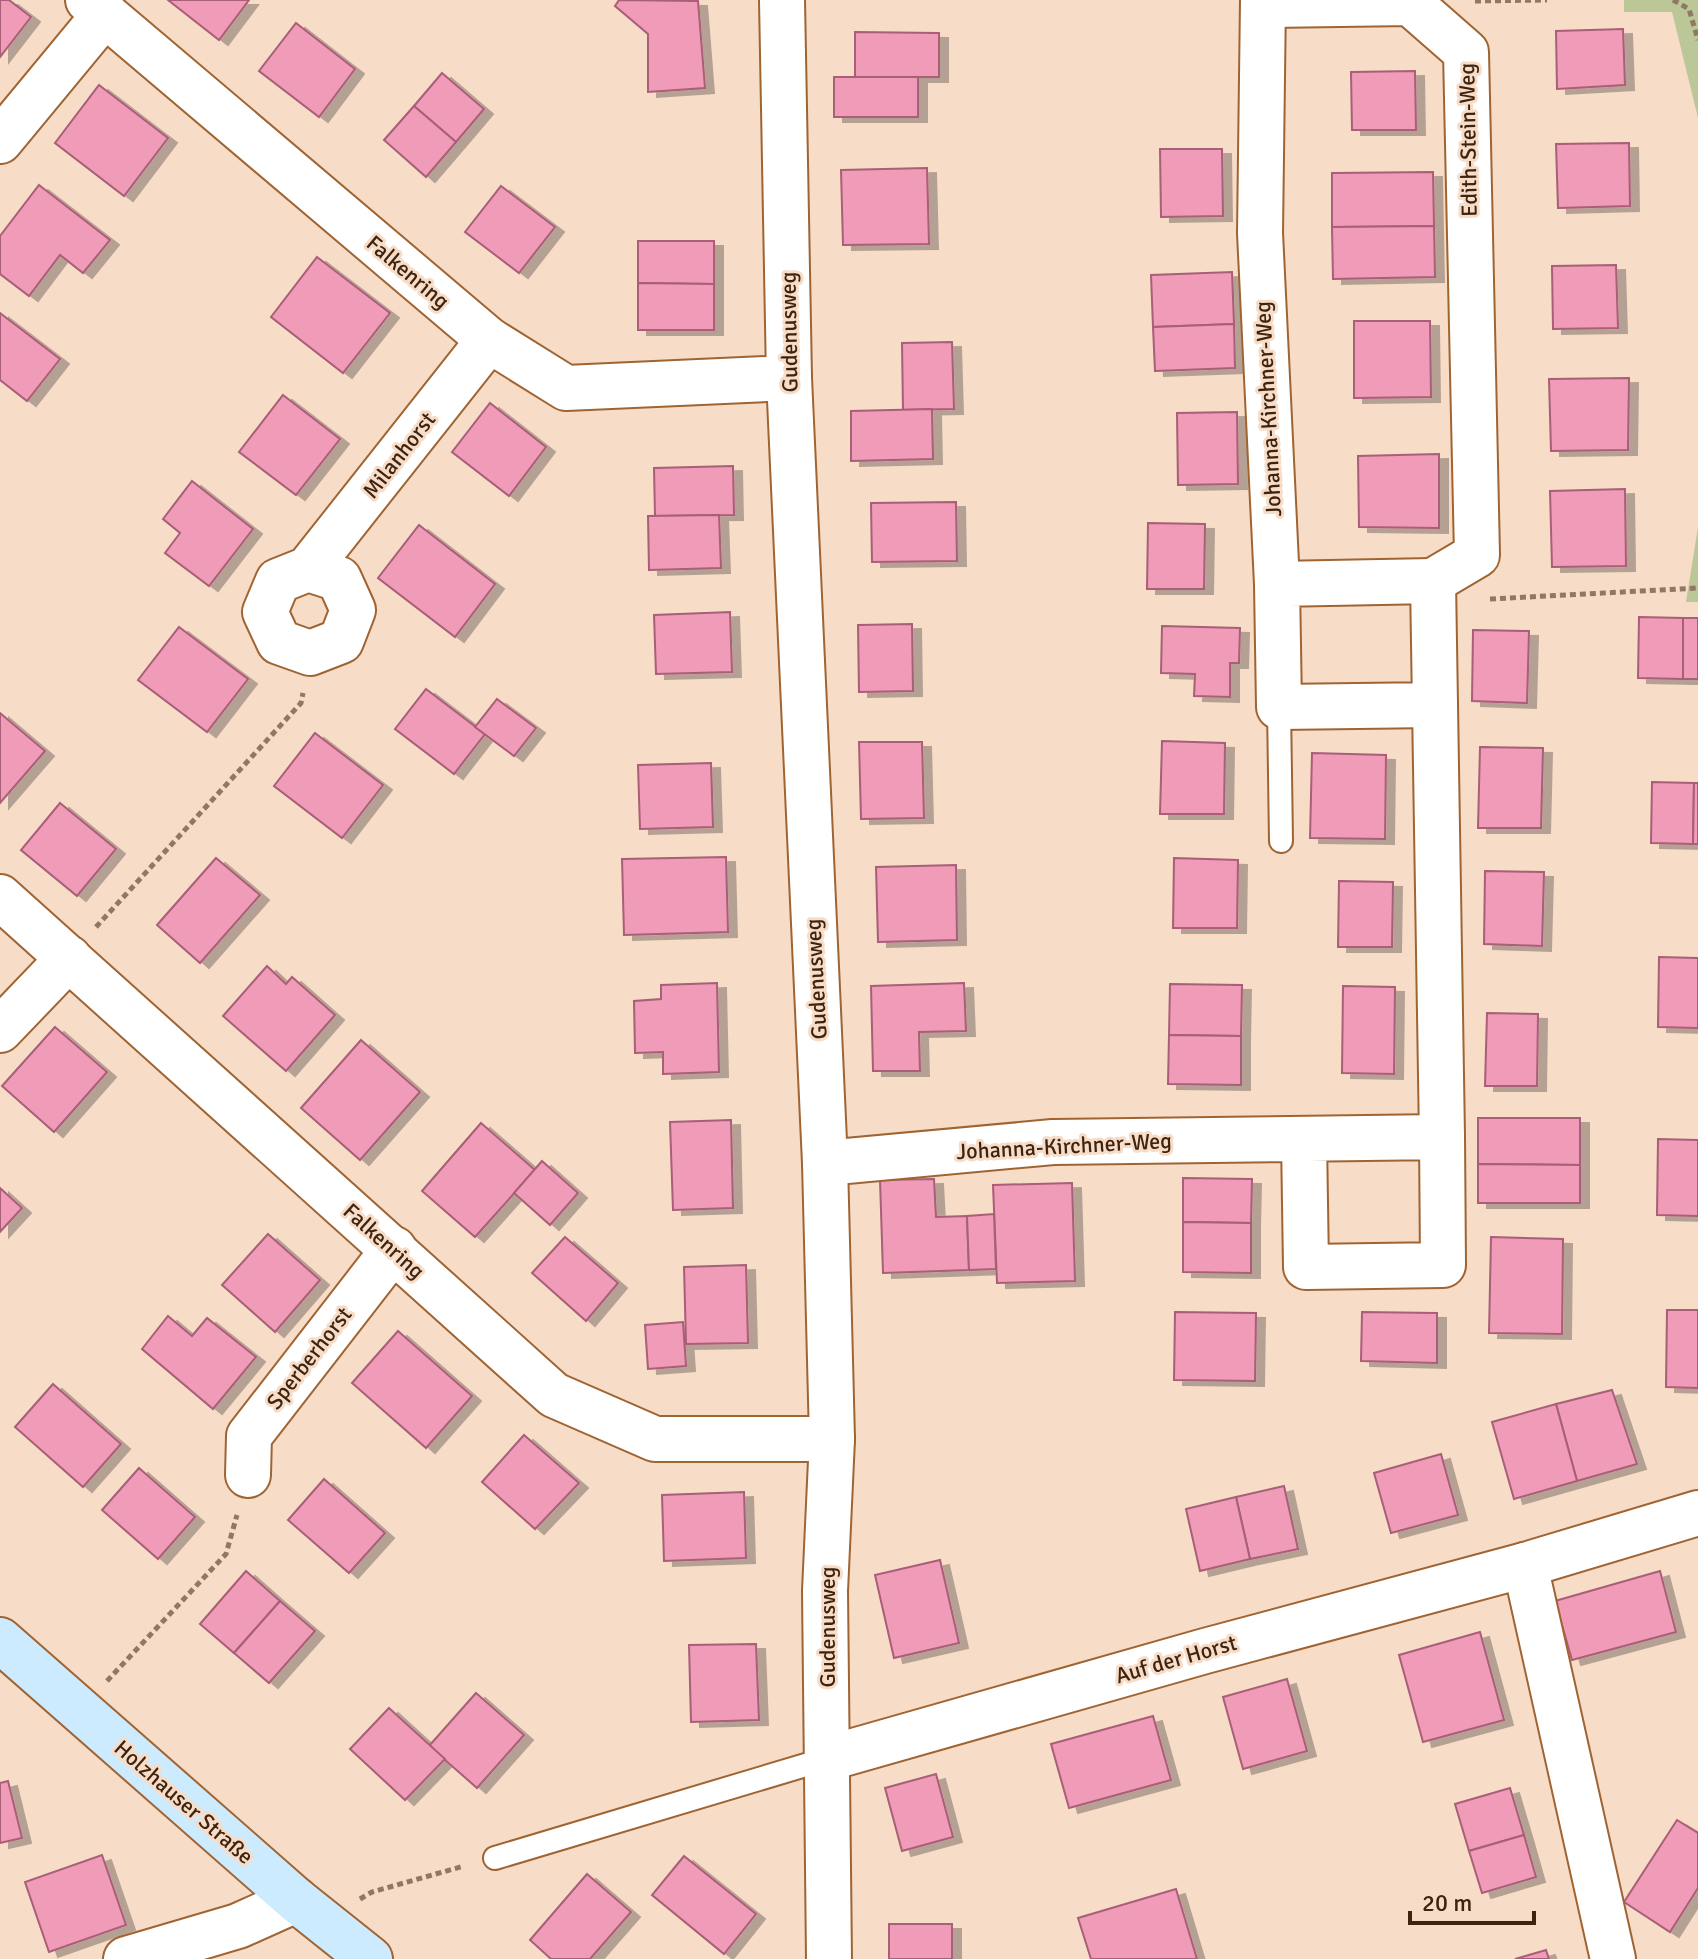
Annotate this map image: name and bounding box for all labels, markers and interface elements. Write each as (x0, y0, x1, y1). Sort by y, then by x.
street label: Edith-Stein-Weg (1453, 63, 1483, 217)
street label: Falkenring (361, 230, 455, 314)
street label: Gudenusweg (774, 271, 804, 393)
street label: Johanna-Kirchner-Weg (1249, 301, 1287, 517)
street label: Milanhorst (357, 406, 441, 504)
street label: Gudenusweg (799, 918, 833, 1040)
street label: Johanna-Kirchner-Weg (956, 1127, 1172, 1165)
street label: Falkenring (338, 1198, 430, 1284)
street label: Sperberhorst (261, 1301, 358, 1415)
street label: Gudenusweg (814, 1567, 841, 1687)
street label: Auf der Horst (1112, 1629, 1240, 1689)
street label: Holzhauser Straße (109, 1734, 259, 1870)
scale bar (1410, 1875, 1534, 1925)
text: 20 m (1422, 1888, 1472, 1918)

